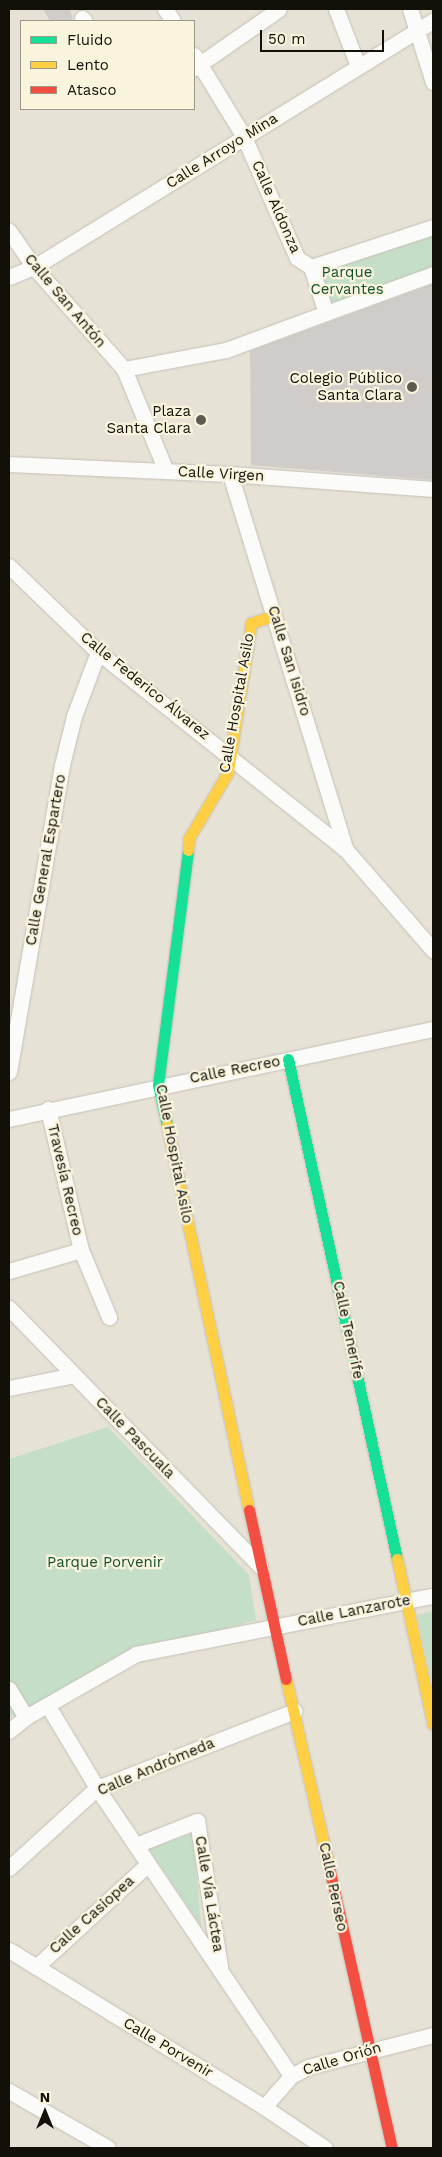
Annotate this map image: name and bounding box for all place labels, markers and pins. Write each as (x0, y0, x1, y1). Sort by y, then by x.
place label: Colegio Público Santa Clara (290, 369, 402, 404)
marker: Colegio Público Santa Clara (406, 381, 418, 393)
place label: Plaza Santa Clara (106, 402, 191, 437)
marker: Plaza Santa Clara (195, 414, 207, 426)

